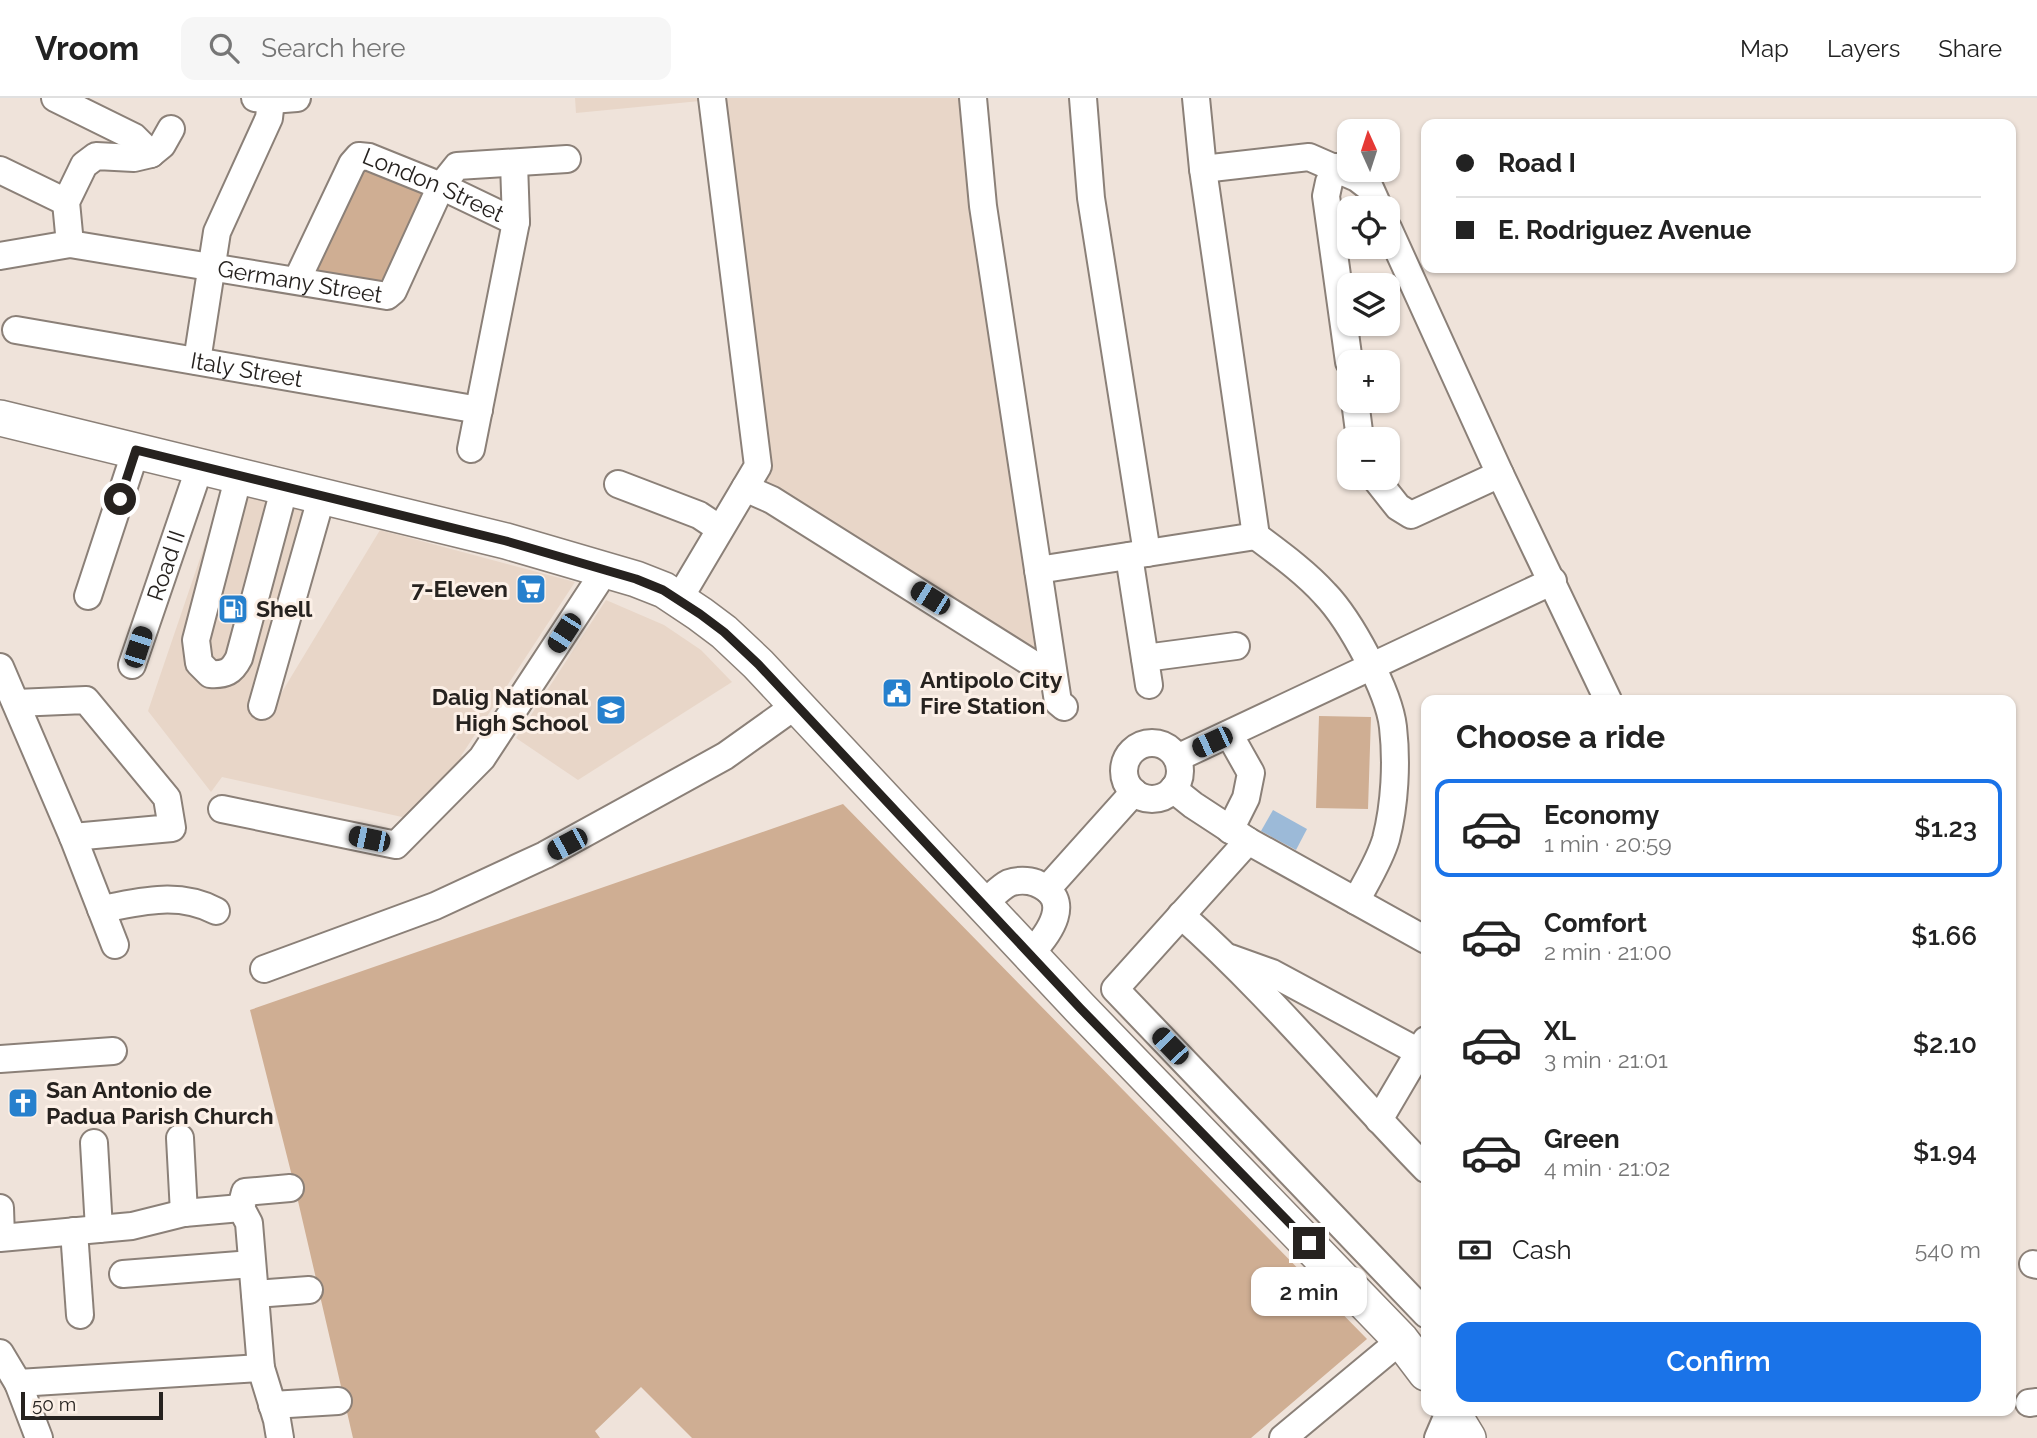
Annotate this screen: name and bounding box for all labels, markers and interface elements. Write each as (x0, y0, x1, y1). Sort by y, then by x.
search box (181, 17, 671, 80)
text: Vroom (35, 29, 139, 68)
icon: search (205, 29, 243, 67)
text: Search here (261, 33, 406, 63)
text: Map (1740, 34, 1789, 63)
text: Layers (1827, 34, 1900, 63)
text: Share (1938, 34, 2002, 63)
north arrow (1337, 119, 1400, 182)
map controls (1337, 119, 1400, 490)
street label: London Street (359, 142, 509, 227)
text: Road I (1498, 148, 1576, 178)
button: locate (1337, 196, 1400, 259)
text: E. Rodriguez Avenue (1498, 215, 1751, 245)
street label: Germany Street (216, 254, 385, 308)
button: layers (1337, 273, 1400, 336)
street label: Italy Street (189, 346, 305, 392)
button: + (1337, 350, 1400, 413)
button: − (1337, 427, 1400, 490)
route start (104, 483, 136, 515)
street label: Road II (141, 527, 190, 604)
supermarket icon: 7-Eleven (514, 572, 548, 606)
place label: 7-Eleven (412, 575, 508, 602)
car (907, 578, 954, 618)
fuel station icon: Shell (216, 592, 250, 626)
place label: Shell (256, 595, 313, 622)
car (544, 610, 585, 656)
car (122, 624, 155, 670)
place label: Antipolo City Fire Station (920, 666, 1063, 719)
public building icon: Antipolo City Fire Station (880, 676, 914, 710)
place label: Dalig National High School (432, 683, 589, 736)
school or university icon: Dalig National High School (594, 693, 628, 727)
text: Choose a ride (1456, 718, 1665, 755)
car (1189, 724, 1236, 760)
icon: car (1460, 797, 1523, 860)
text: Economy (1544, 800, 1659, 830)
text: $1.23 (1914, 813, 1977, 843)
car (347, 824, 392, 854)
car (544, 825, 591, 863)
text: 1 min · 20:59 (1544, 830, 1672, 857)
icon: car (1460, 905, 1523, 968)
text: Comfort (1544, 908, 1647, 938)
text: $1.66 (1911, 921, 1977, 951)
text: 2 min · 21:00 (1544, 938, 1672, 965)
icon: car (1460, 1013, 1523, 1076)
text: XL (1544, 1016, 1576, 1046)
car (1148, 1024, 1193, 1068)
text: $2.10 (1913, 1029, 1977, 1059)
text: 3 min · 21:01 (1544, 1046, 1668, 1073)
place label: San Antonio de Padua Parish Church (46, 1076, 274, 1129)
church icon: San Antonio de Padua Parish Church (6, 1086, 40, 1120)
icon: car (1460, 1121, 1523, 1184)
text: Green (1544, 1124, 1620, 1154)
text: $1.94 (1913, 1137, 1977, 1167)
text: 4 min · 21:02 (1544, 1154, 1670, 1181)
route end (1293, 1227, 1325, 1259)
icon: cash (1456, 1231, 1494, 1269)
text: Cash (1512, 1235, 1572, 1265)
text: 540 m (1915, 1236, 1981, 1263)
callout: 2 min (1251, 1268, 1367, 1316)
text: 2 min (1280, 1278, 1338, 1305)
button: Confirm (1456, 1322, 1981, 1402)
scale bar (21, 1389, 163, 1421)
text: 50 m (32, 1393, 76, 1415)

